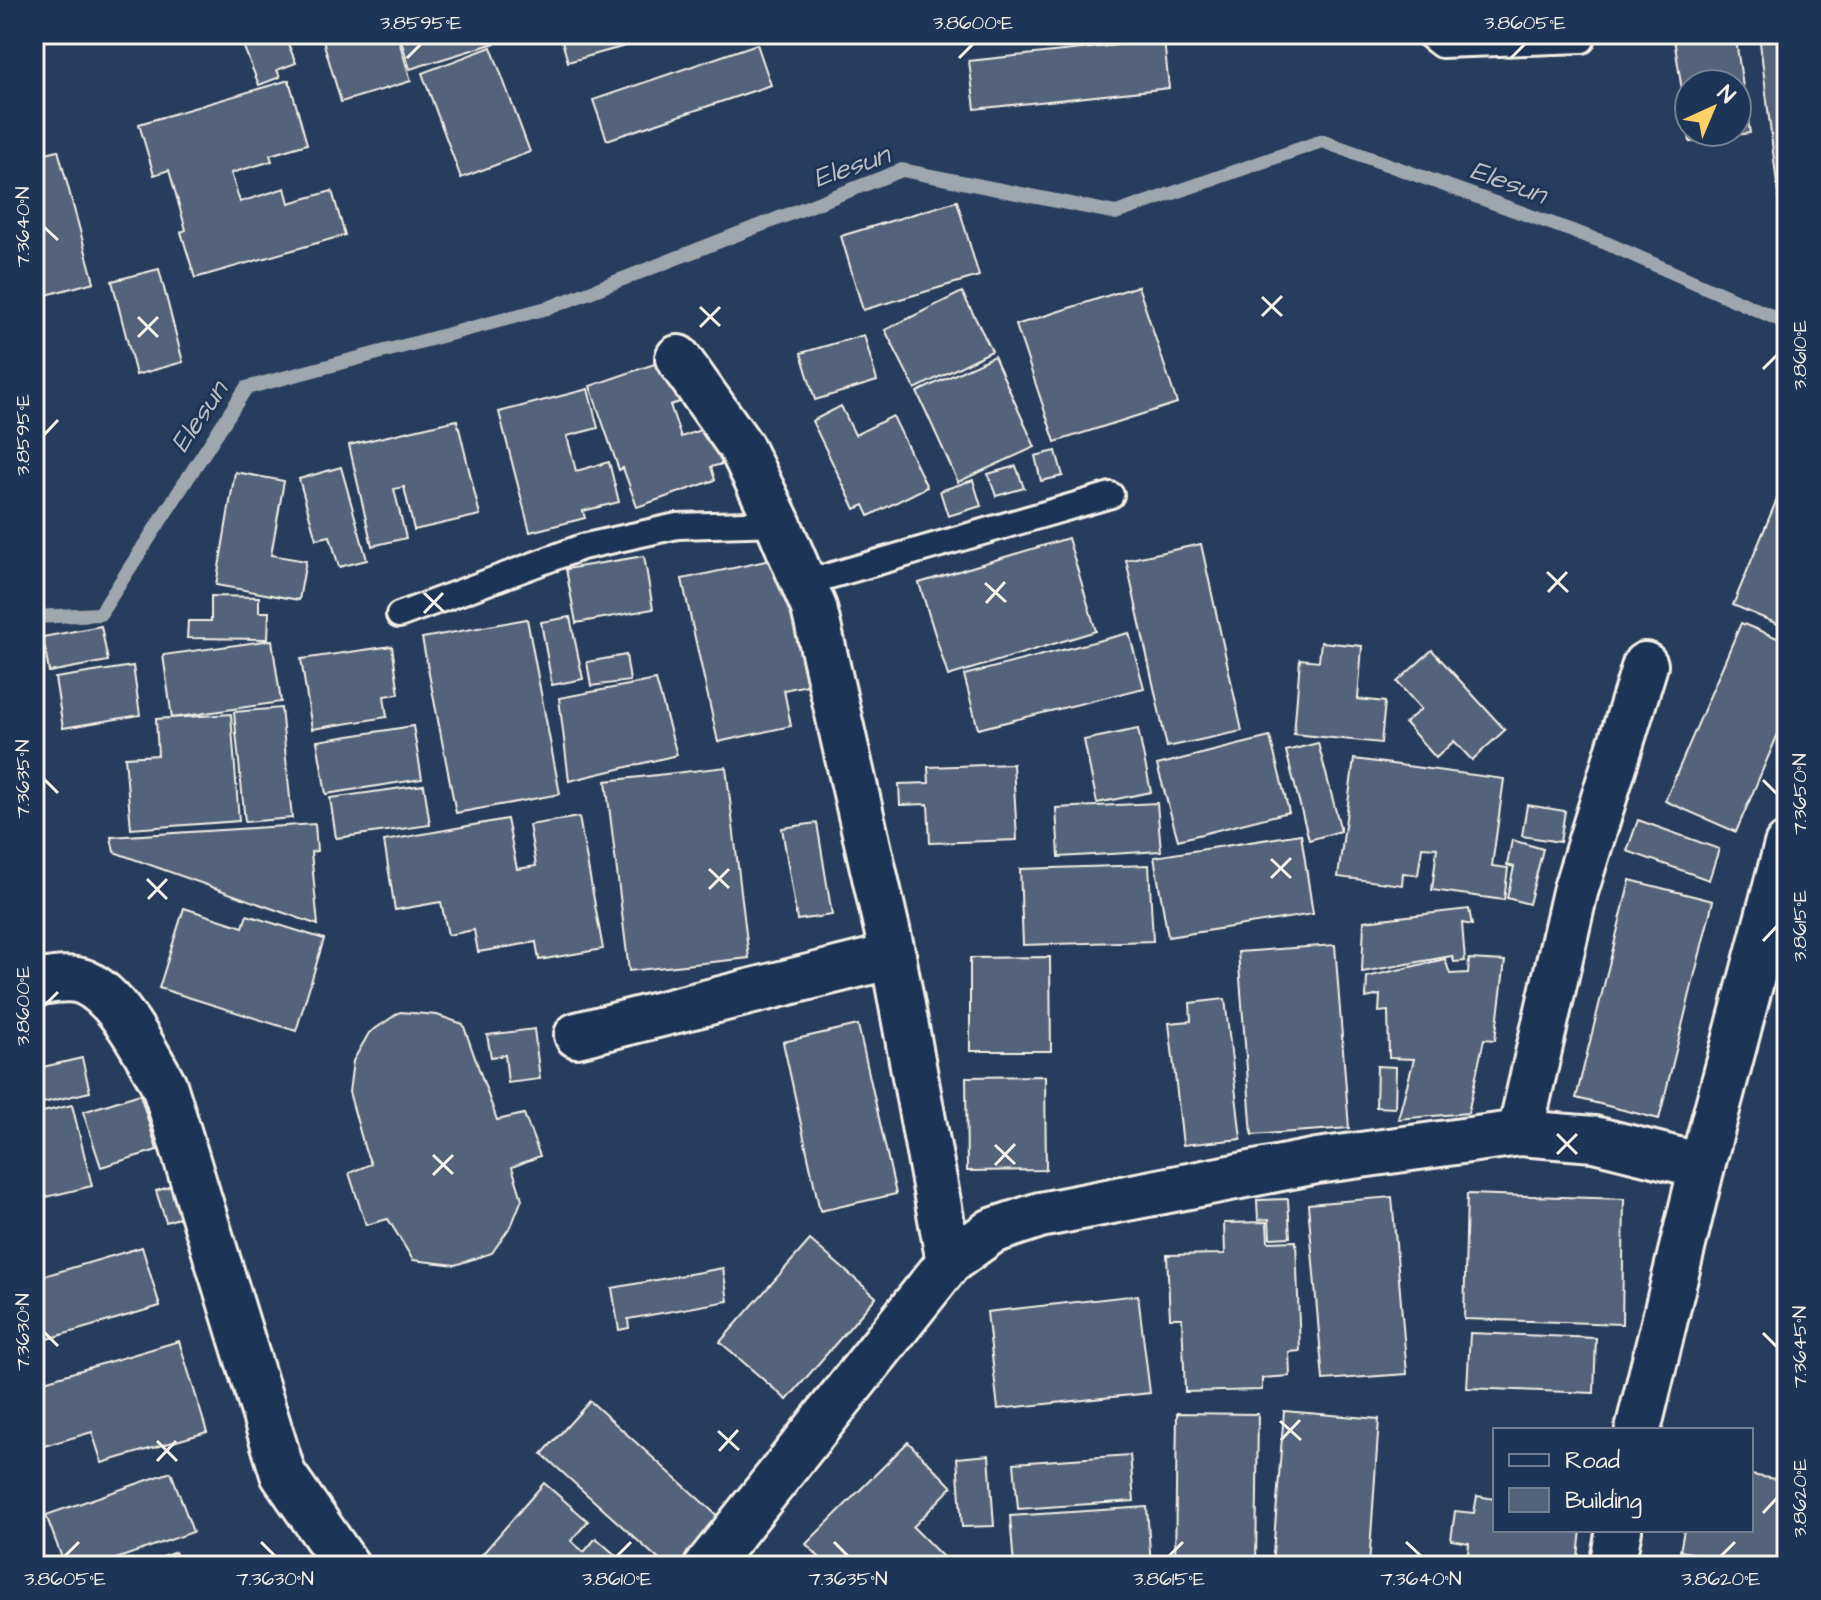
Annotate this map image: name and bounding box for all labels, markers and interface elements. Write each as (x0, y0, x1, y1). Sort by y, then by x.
text: 3.8595°E (380, 9, 462, 37)
text: 3.8600°E (933, 9, 1013, 37)
text: 3.8605°E (1484, 9, 1566, 37)
north arrow (1673, 68, 1753, 148)
text: N (1710, 79, 1742, 111)
water label: Elesun (808, 135, 897, 198)
water label: Elesun (1465, 151, 1554, 215)
text: 7.3640°N (9, 187, 37, 268)
text: 3.8610°E (1786, 320, 1814, 390)
water label: Elesun (161, 372, 238, 460)
text: 3.8595°E (9, 394, 37, 476)
text: 7.3635°N (9, 739, 37, 819)
text: 7.3650°N (1786, 753, 1814, 835)
text: 3.8615°E (1786, 890, 1814, 962)
text: 3.8600°E (9, 966, 37, 1046)
text: 7.3630°N (9, 1293, 37, 1371)
text: 7.3645°N (1786, 1306, 1814, 1388)
legend (1493, 1428, 1753, 1532)
text: Road (1565, 1444, 1620, 1478)
text: 3.8620°E (1786, 1458, 1814, 1537)
text: Building (1565, 1484, 1642, 1519)
text: 3.8605°E (24, 1565, 106, 1593)
text: 7.3630°N (236, 1565, 314, 1593)
text: 3.8610°E (582, 1565, 652, 1593)
text: 7.3635°N (808, 1565, 888, 1593)
text: 3.8615°E (1133, 1565, 1205, 1593)
text: 7.3640°N (1381, 1565, 1462, 1593)
text: 3.8620°E (1682, 1565, 1761, 1593)

